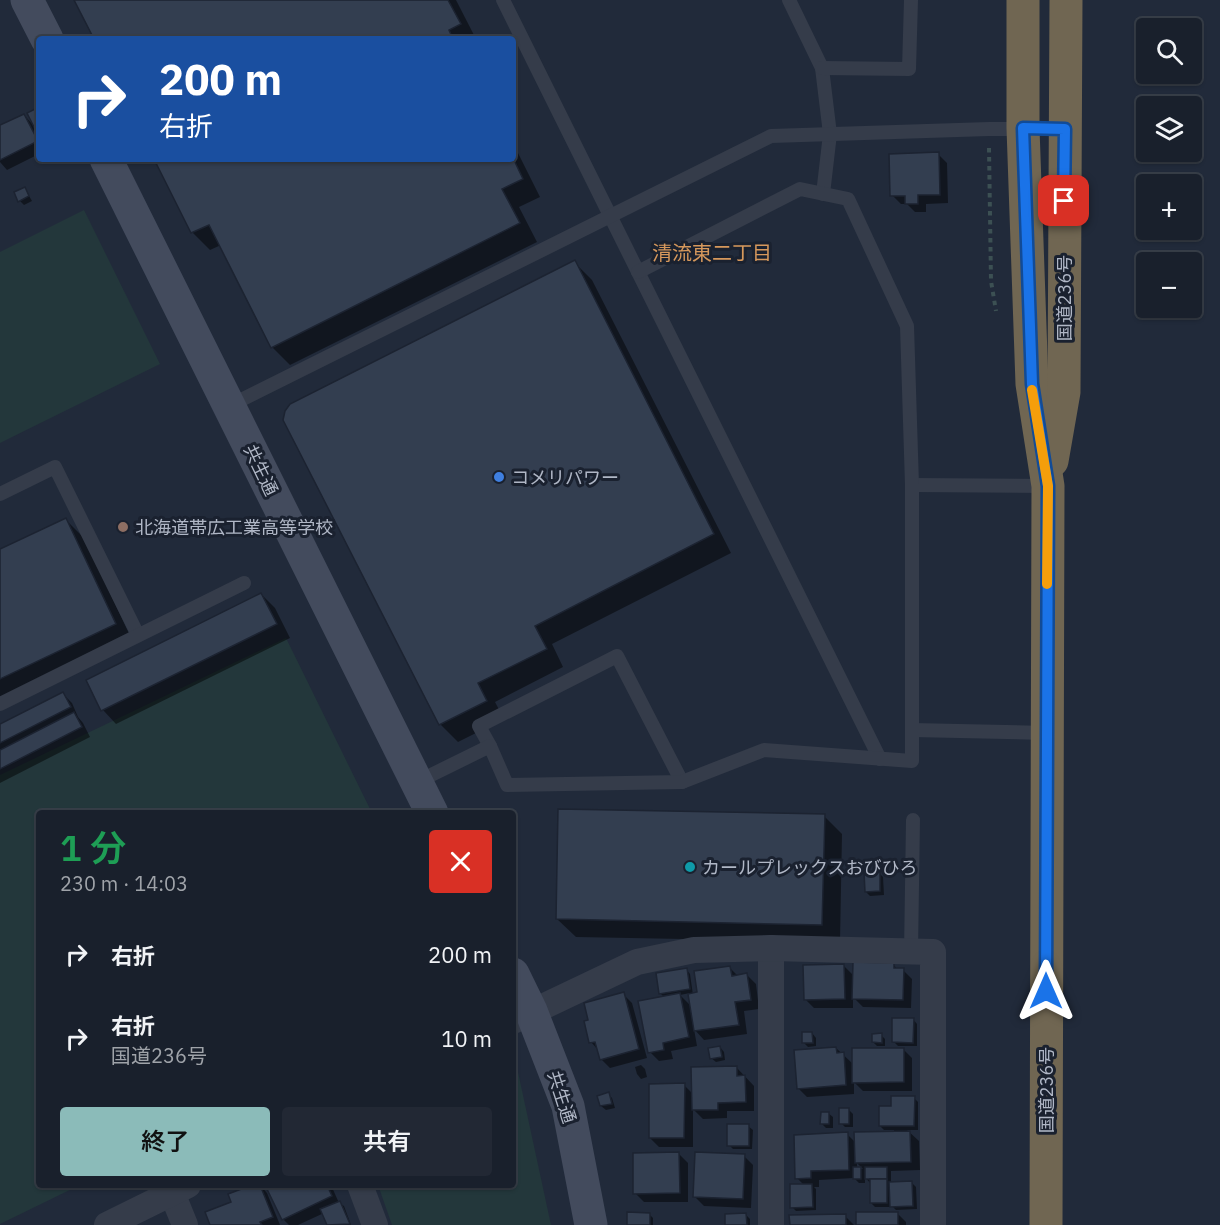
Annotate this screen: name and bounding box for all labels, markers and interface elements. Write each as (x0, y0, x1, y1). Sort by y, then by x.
map controls (1136, 18, 1202, 318)
button: search (1136, 18, 1202, 84)
text: 200 m (159, 52, 282, 107)
icon: right (60, 60, 138, 138)
button: layers (1136, 96, 1202, 162)
text: 右折 (159, 108, 213, 143)
button: + (1136, 174, 1202, 240)
pin (1038, 175, 1089, 226)
icon: arrive (1047, 184, 1080, 217)
district label: 清流東二丁目 (652, 239, 772, 266)
button: − (1136, 252, 1202, 318)
street label: 国道236号 (1053, 255, 1076, 341)
street label: 共生通 (239, 441, 283, 499)
place label: コメリパワー (511, 466, 619, 489)
marker: コメリパワー (492, 470, 506, 484)
place label: 北海道帯広工業高等学校 (135, 516, 333, 539)
marker: 北海道帯広工業高等学校 (116, 520, 130, 534)
text: 1 分 (60, 824, 126, 871)
button: close (429, 830, 492, 893)
place label: カールプレックスおびひろ (702, 856, 917, 879)
marker: カールプレックスおびひろ (683, 860, 697, 874)
text: 230 m · 14:03 (60, 870, 188, 897)
icon: right (60, 938, 93, 971)
text: 200 m (428, 940, 492, 969)
text: 右折 (111, 941, 155, 970)
position arrow (1014, 959, 1078, 1023)
text: 右折 (111, 1011, 155, 1040)
icon: right (60, 1022, 93, 1055)
text: 10 m (441, 1024, 492, 1053)
text: 国道236号 (111, 1042, 207, 1069)
street label: 国道236号 (1035, 1047, 1058, 1133)
street label: 共生通 (543, 1068, 581, 1126)
button: 終了 (60, 1107, 270, 1176)
button: 共有 (282, 1107, 492, 1176)

